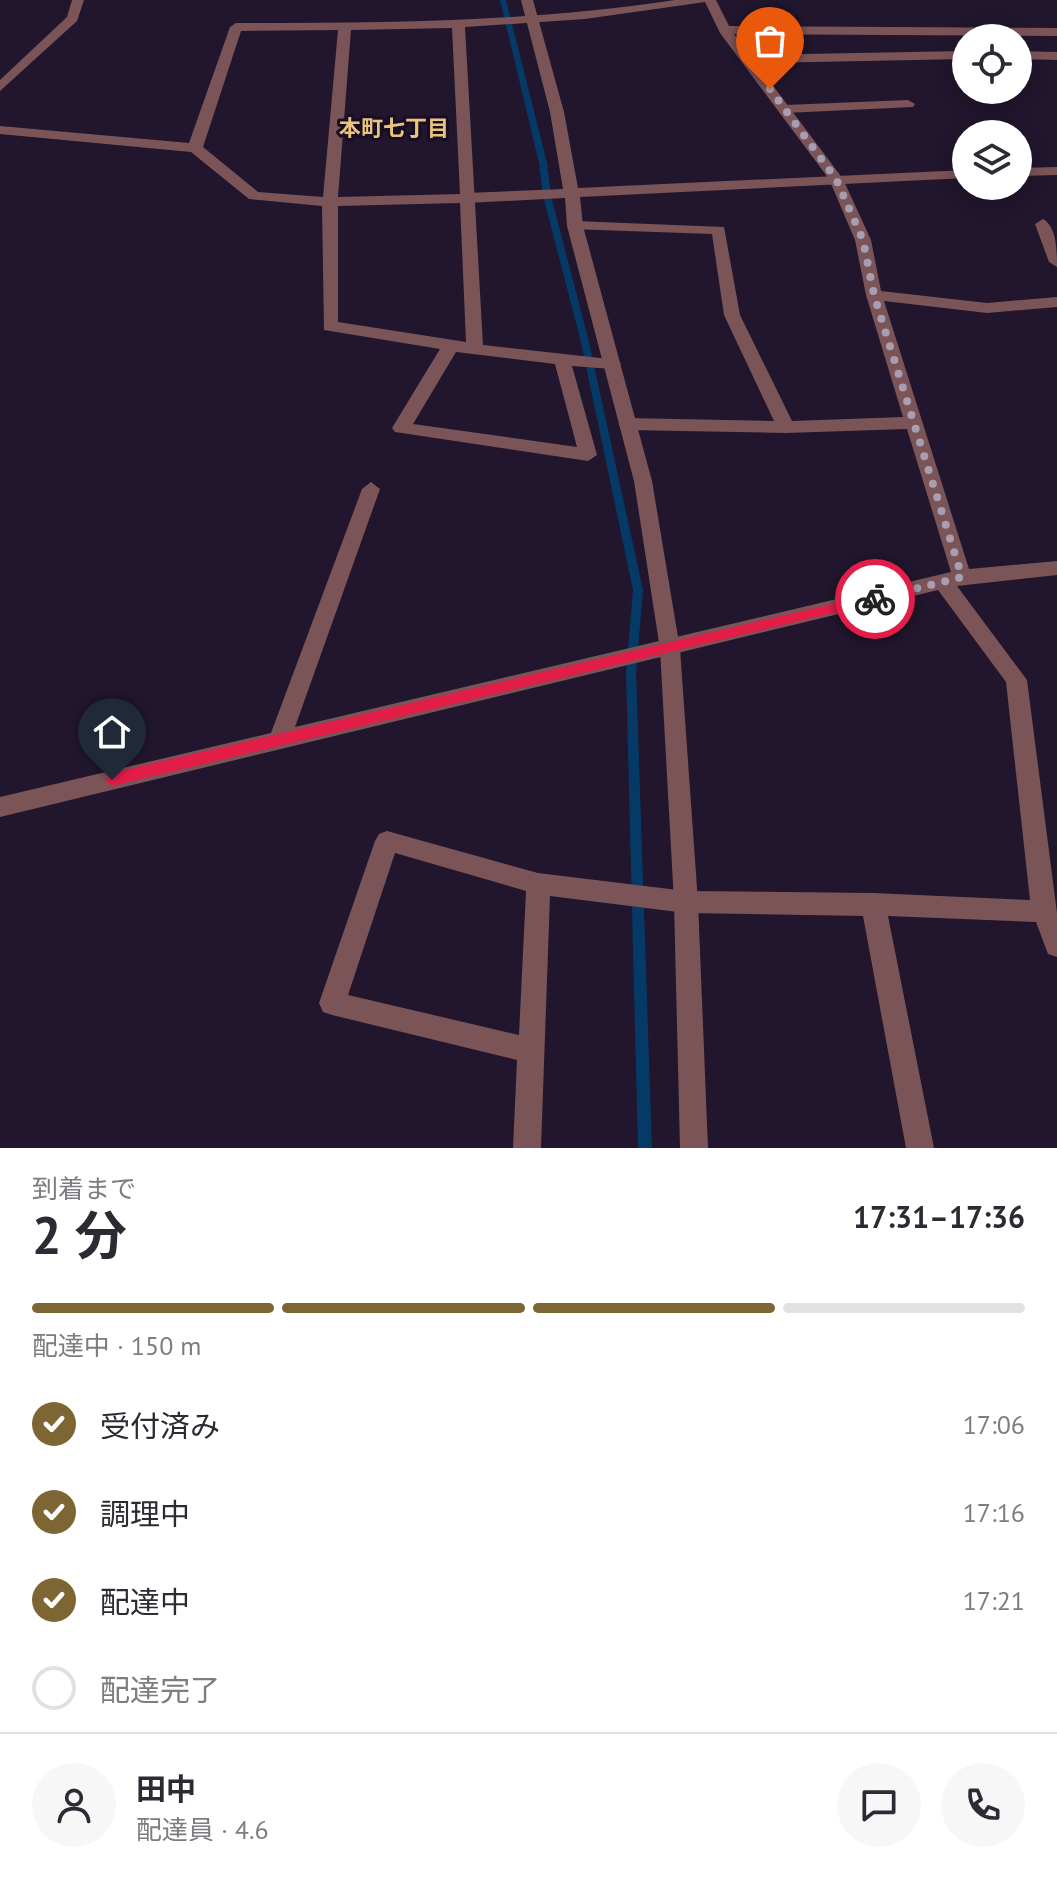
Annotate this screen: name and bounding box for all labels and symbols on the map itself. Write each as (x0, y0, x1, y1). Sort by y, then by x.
pin (736, 7, 804, 89)
district label: 本町七丁目 (339, 114, 449, 142)
courier (835, 559, 915, 639)
pin (78, 698, 146, 780)

